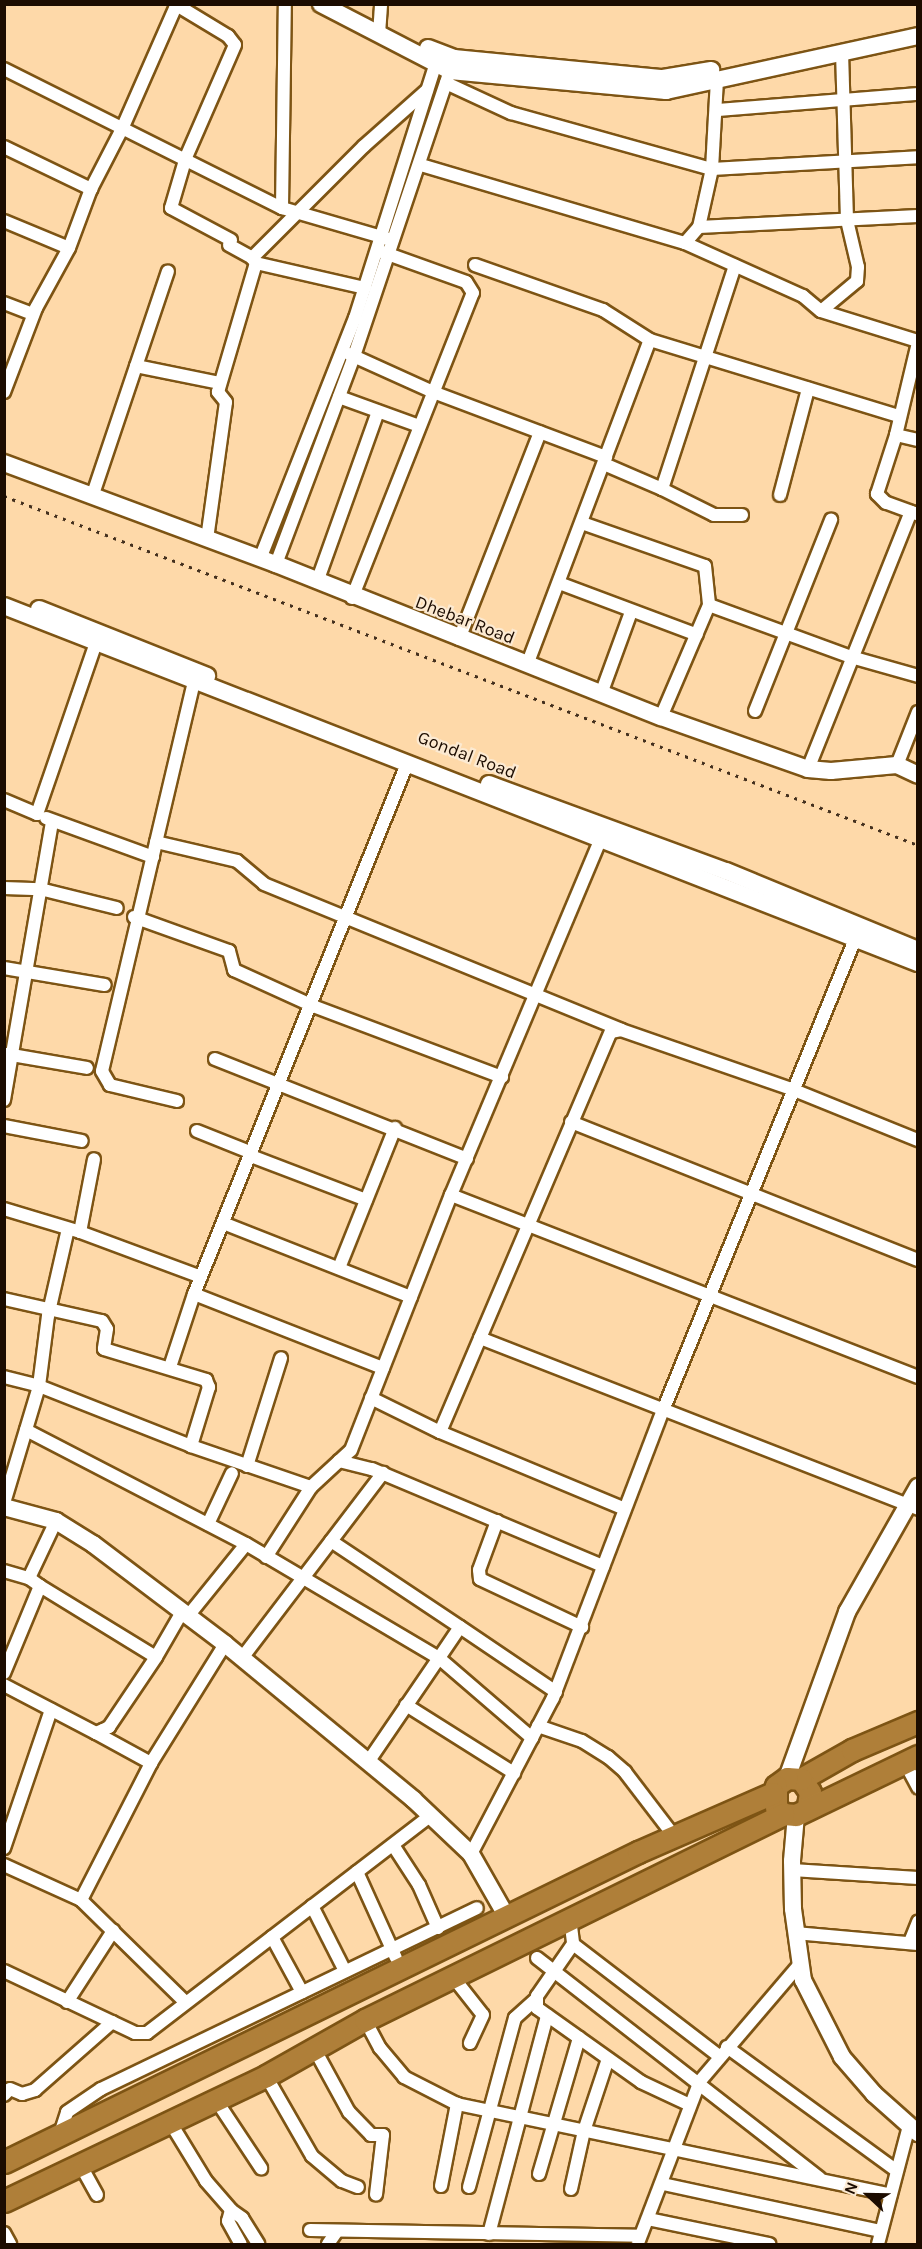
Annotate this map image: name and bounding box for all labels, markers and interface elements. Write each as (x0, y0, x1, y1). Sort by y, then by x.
street label: Dhebar Road (412, 591, 518, 649)
street label: Gondal Road (415, 726, 519, 784)
north arrow (838, 2165, 898, 2225)
text: N (840, 2179, 862, 2197)

